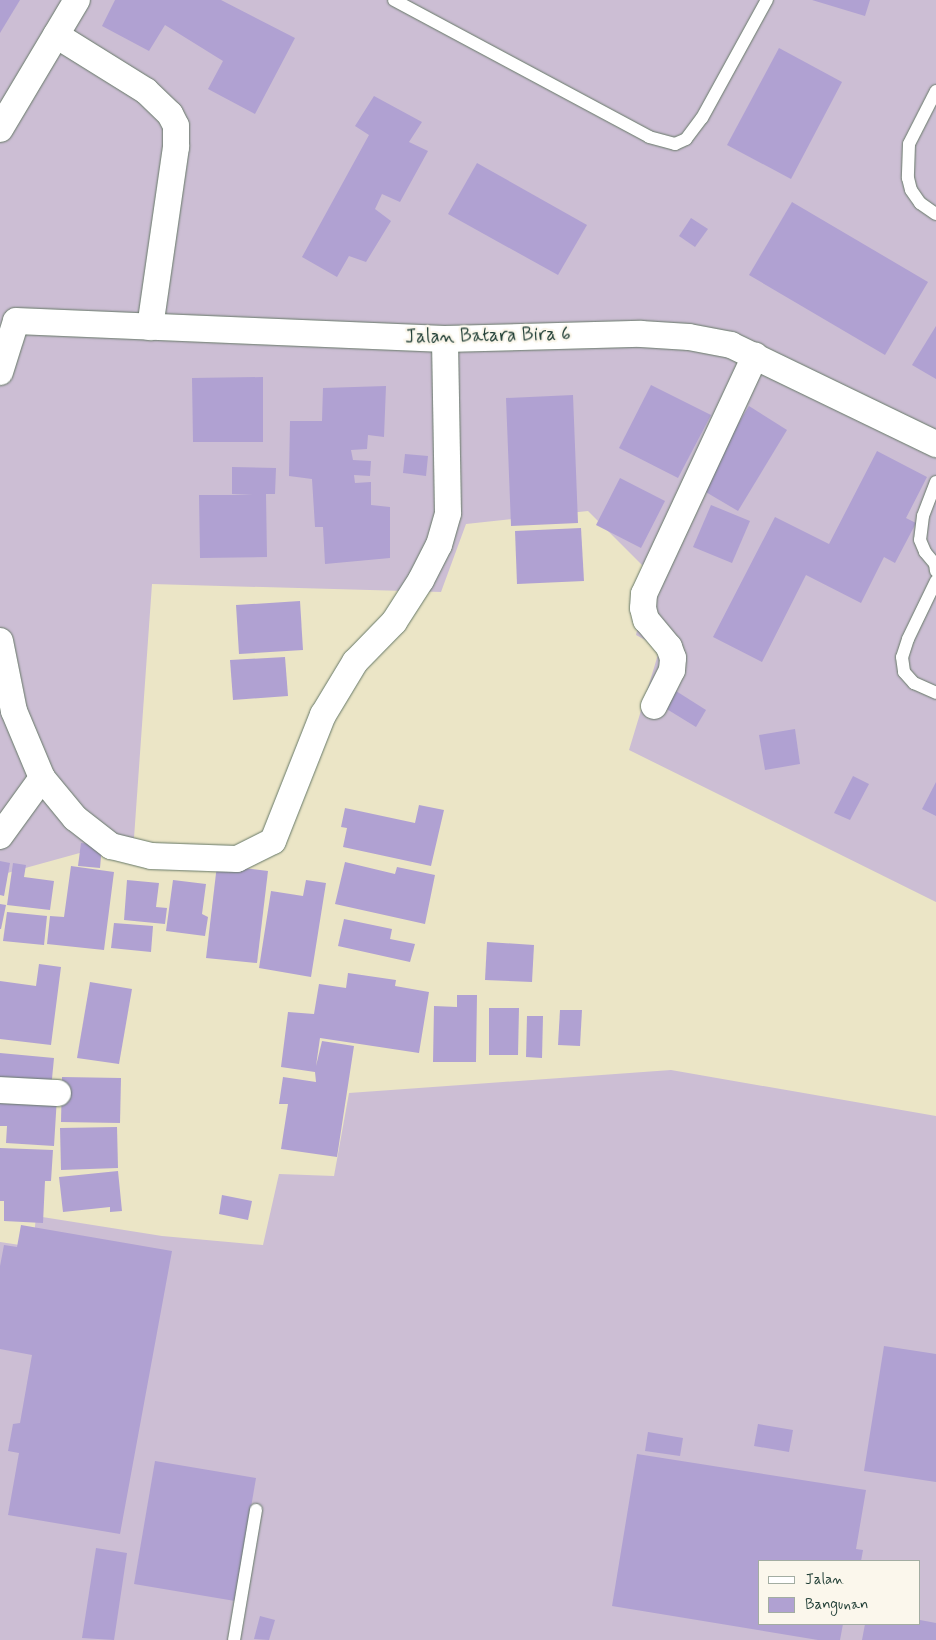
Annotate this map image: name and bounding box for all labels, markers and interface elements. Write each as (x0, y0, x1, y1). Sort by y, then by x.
street label: Jalan Batara Bira 6 (406, 323, 570, 349)
legend (758, 1560, 921, 1625)
text: Jalan (805, 1570, 844, 1590)
text: Bangunan (805, 1595, 868, 1615)

